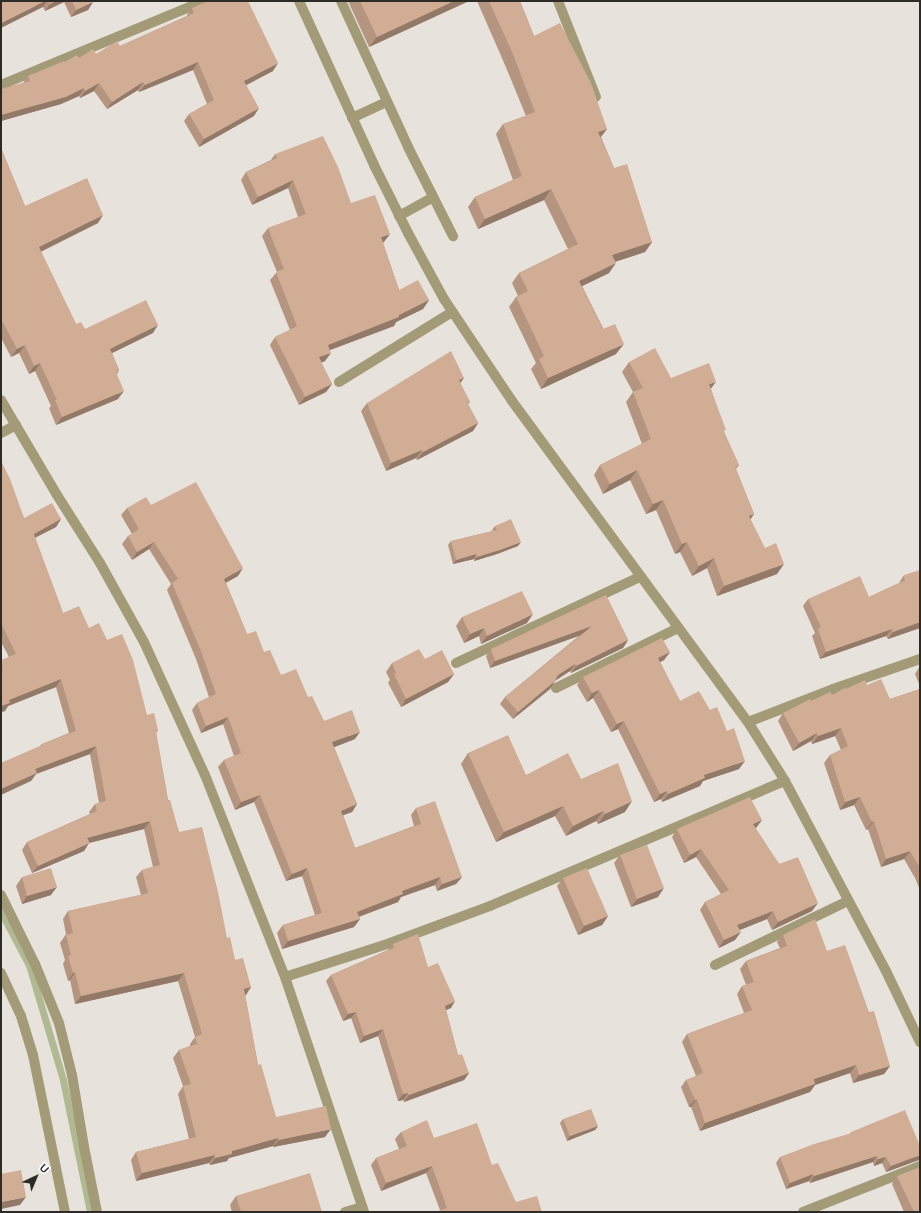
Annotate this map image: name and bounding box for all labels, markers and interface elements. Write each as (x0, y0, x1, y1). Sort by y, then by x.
north arrow (16, 1157, 56, 1197)
text: U (37, 1161, 52, 1176)

